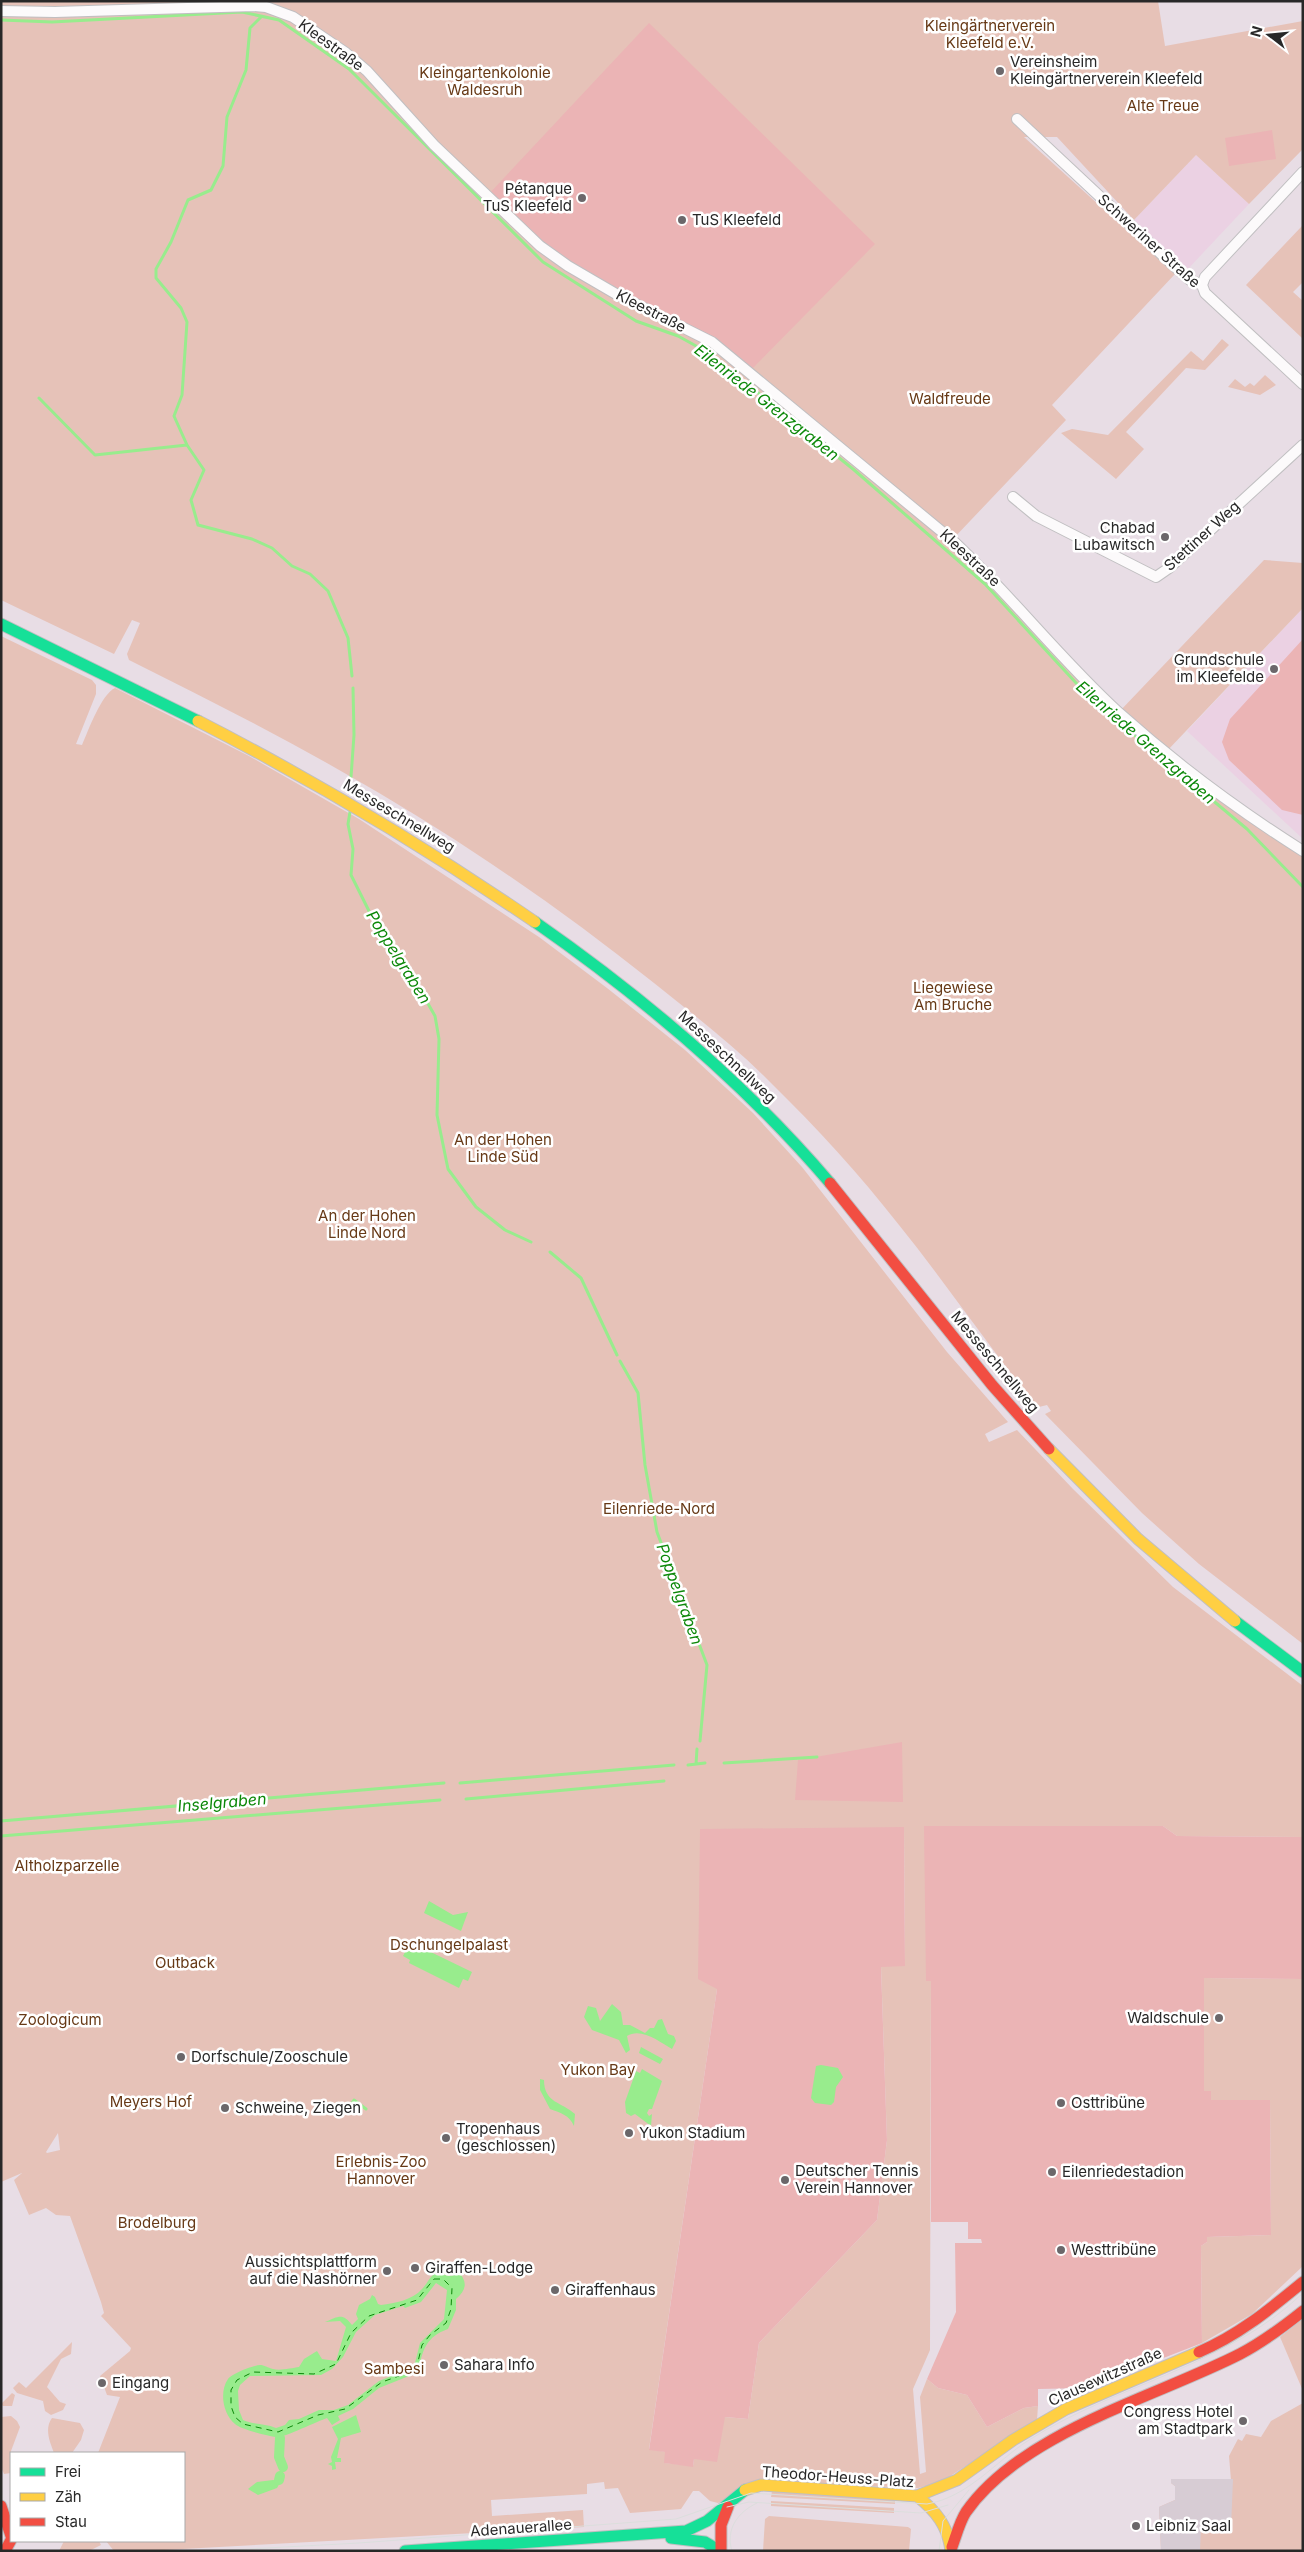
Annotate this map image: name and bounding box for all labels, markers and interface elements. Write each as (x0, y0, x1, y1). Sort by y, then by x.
north arrow (1244, 10, 1294, 60)
street label: Kleestraße (295, 15, 368, 75)
park label: Kleingärtnerverein Kleefeld e.V. (925, 16, 1055, 52)
text: N (1246, 24, 1266, 39)
place label: Vereinsheim Kleingärtnerverein Kleefeld (1010, 52, 1202, 88)
park label: Kleingartenkolonie Waldesruh (419, 63, 551, 99)
marker: Vereinsheim Kleingärtnerverein Kleefeld (994, 65, 1006, 77)
park label: Alte Treue (1127, 96, 1199, 115)
place label: Pétanque TuS Kleefeld (483, 179, 572, 215)
street label: Schweriner Straße (1094, 190, 1205, 292)
marker: Pétanque TuS Kleefeld (576, 192, 588, 204)
place label: TuS Kleefeld (692, 210, 781, 229)
marker: TuS Kleefeld (676, 214, 688, 226)
street label: Kleestraße (613, 285, 689, 336)
water label: Eilenriede Grenzgraben (691, 339, 843, 465)
park label: Waldfreude (909, 389, 991, 408)
street label: Stettiner Weg (1160, 497, 1244, 575)
place label: Chabad Lubawitsch (1074, 518, 1155, 554)
street label: Kleestraße (936, 525, 1005, 591)
marker: Chabad Lubawitsch (1159, 531, 1171, 543)
place label: Grundschule im Kleefelde (1174, 650, 1264, 686)
marker: Grundschule im Kleefelde (1268, 663, 1280, 675)
water label: Eilenriede Grenzgraben (1072, 676, 1220, 808)
street label: Messeschnellweg (340, 775, 459, 856)
water label: Poppelgraben (362, 907, 436, 1007)
park label: Liegewiese Am Bruche (913, 978, 993, 1014)
street label: Messeschnellweg (674, 1006, 780, 1107)
park label: An der Hohen Linde Süd (454, 1130, 552, 1166)
park label: An der Hohen Linde Nord (318, 1206, 416, 1242)
street label: Messeschnellweg (947, 1307, 1043, 1416)
park label: Eilenriede-Nord (603, 1499, 715, 1518)
water label: Poppelgraben (652, 1541, 708, 1647)
water label: Inselgraben (177, 1788, 267, 1816)
park label: Altholzparzelle (14, 1856, 120, 1875)
park label: Dschungelpalast (390, 1935, 508, 1954)
park label: Outback (155, 1953, 216, 1972)
place label: Waldschule (1127, 2008, 1209, 2027)
park label: Zoologicum (18, 2010, 102, 2029)
marker: Waldschule (1213, 2012, 1225, 2024)
place label: Dorfschule/Zooschule (191, 2047, 348, 2066)
marker: Dorfschule/Zooschule (175, 2051, 187, 2063)
park label: Yukon Bay (561, 2060, 636, 2079)
park label: Meyers Hof (110, 2092, 193, 2111)
place label: Osttribüne (1071, 2093, 1145, 2112)
marker: Osttribüne (1055, 2097, 1067, 2109)
place label: Schweine, Ziegen (235, 2098, 361, 2117)
marker: Schweine, Ziegen (219, 2102, 231, 2114)
place label: Tropenhaus (geschlossen) (456, 2119, 556, 2155)
place label: Yukon Stadium (639, 2123, 745, 2142)
marker: Yukon Stadium (623, 2127, 635, 2139)
marker: Tropenhaus (geschlossen) (440, 2132, 452, 2144)
park label: Erlebnis-Zoo Hannover (335, 2152, 427, 2188)
place label: Deutscher Tennis Verein Hannover (795, 2161, 919, 2197)
place label: Eilenriedestadion (1062, 2162, 1184, 2181)
marker: Eilenriedestadion (1046, 2166, 1058, 2178)
marker: Deutscher Tennis Verein Hannover (779, 2174, 791, 2186)
park label: Brodelburg (118, 2213, 196, 2232)
place label: Westtribüne (1071, 2240, 1156, 2259)
marker: Westtribüne (1055, 2244, 1067, 2256)
place label: Aussichtsplattform auf die Nashörner (245, 2252, 377, 2288)
place label: Giraffen-Lodge (425, 2258, 533, 2277)
marker: Giraffen-Lodge (409, 2262, 421, 2274)
marker: Aussichtsplattform auf die Nashörner (381, 2265, 393, 2277)
place label: Giraffenhaus (565, 2280, 656, 2299)
marker: Giraffenhaus (549, 2284, 561, 2296)
street label: Clausewitzstraße (1045, 2343, 1165, 2410)
place label: Sahara Info (454, 2355, 535, 2374)
park label: Sambesi (364, 2359, 424, 2378)
marker: Sahara Info (438, 2359, 450, 2371)
place label: Eingang (112, 2373, 169, 2392)
marker: Eingang (96, 2377, 108, 2389)
place label: Congress Hotel am Stadtpark (1124, 2402, 1234, 2438)
marker: Congress Hotel am Stadtpark (1237, 2415, 1249, 2427)
legend (10, 2452, 185, 2542)
text: Frei (55, 2462, 81, 2481)
street label: Theodor-Heuss-Platz (761, 2462, 915, 2491)
text: Zäh (55, 2487, 82, 2506)
text: Stau (55, 2512, 87, 2531)
street label: Adenauerallee (469, 2514, 573, 2541)
place label: Leibniz Saal (1146, 2516, 1231, 2535)
marker: Leibniz Saal (1130, 2520, 1142, 2532)

